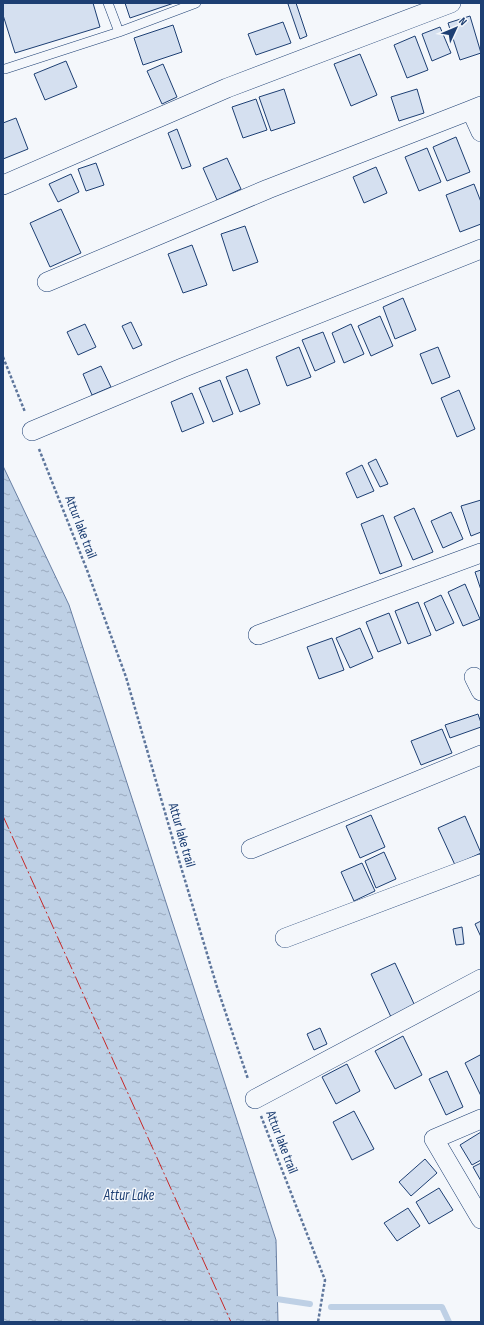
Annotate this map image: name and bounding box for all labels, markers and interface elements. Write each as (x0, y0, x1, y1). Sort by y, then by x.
north arrow (436, 8, 476, 48)
text: N (456, 15, 470, 28)
street label: Attur lake trail (61, 492, 101, 561)
street label: Attur lake trail (164, 800, 199, 869)
street label: Attur lake trail (262, 1107, 302, 1176)
water label: Attur Lake (103, 1186, 154, 1205)

